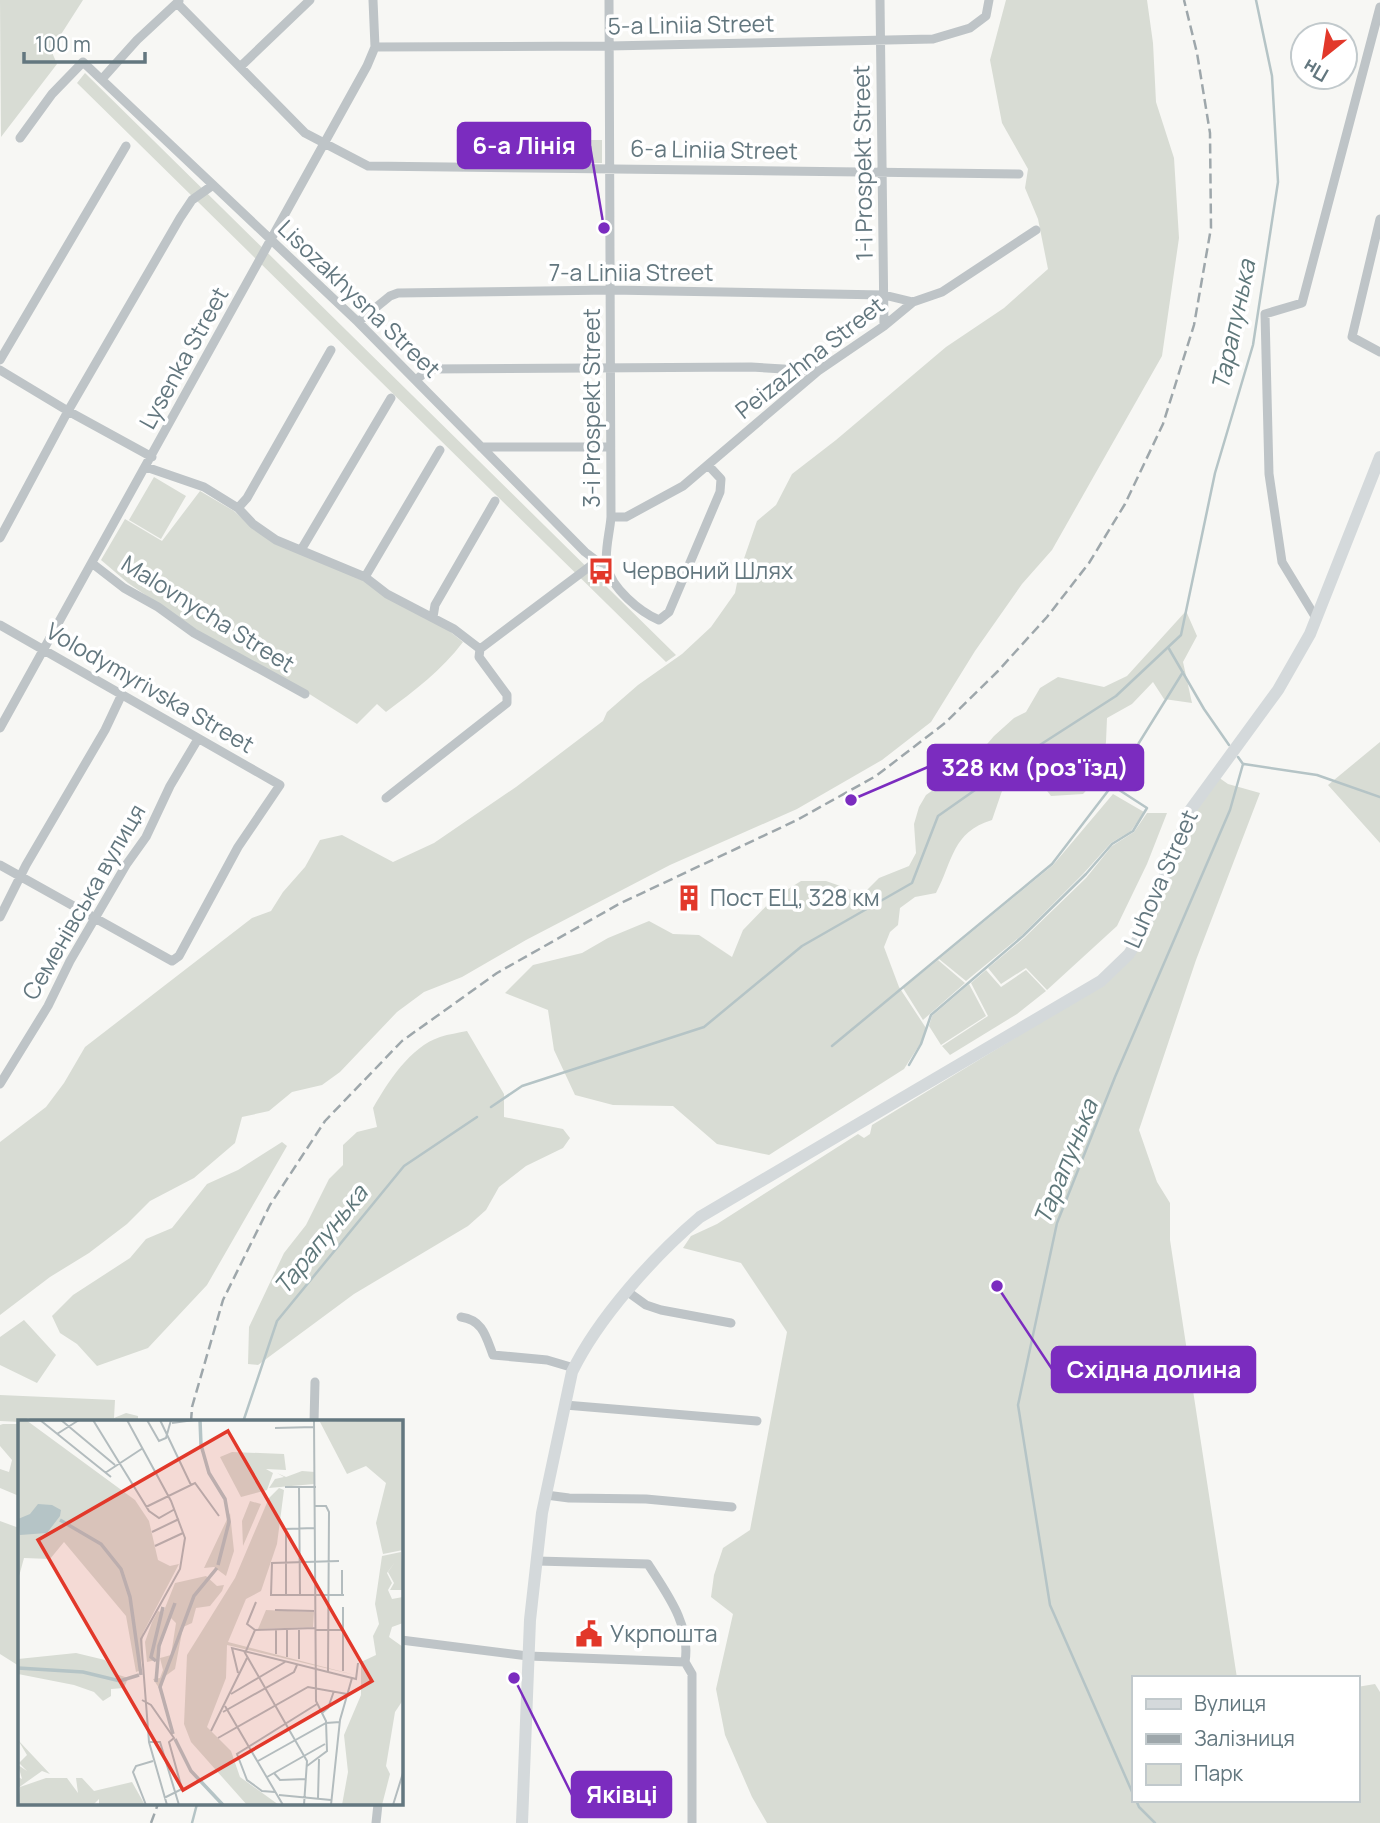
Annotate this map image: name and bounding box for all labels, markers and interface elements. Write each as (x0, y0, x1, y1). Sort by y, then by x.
street label: 5-a Liniia Street (607, 7, 775, 41)
scale bar (24, 21, 145, 65)
north arrow (1289, 21, 1359, 91)
text: 100 m (35, 30, 91, 58)
text: Пн (1298, 53, 1333, 88)
street label: 1-i Prospekt Street (844, 65, 880, 261)
callout: 6-а Лінія (458, 123, 590, 168)
text: 6-а Лінія (472, 128, 576, 161)
street label: 6-a Liniia Street (630, 132, 798, 166)
street label: Lisozakhysna Street (271, 212, 448, 384)
water label: Тарапунька (1203, 255, 1263, 393)
street label: 7-a Liniia Street (549, 256, 713, 288)
street label: Lysenka Street (131, 281, 235, 434)
street label: Peizazhna Street (728, 289, 891, 426)
street label: 3-i Prospekt Street (575, 308, 607, 508)
street label: Malovnycha Street (116, 547, 301, 679)
place label: Червоний Шлях (622, 554, 793, 586)
bus stop icon: Червоний Шлях (586, 556, 616, 586)
street label: Volodymyrivska Street (41, 614, 260, 760)
callout: 328 км (роз'їзд) (928, 745, 1143, 790)
text: 328 км (роз'їзд) (941, 750, 1129, 783)
street label: Семенівська вулиця (14, 798, 152, 1005)
street label: Luhova Street (1115, 804, 1205, 953)
place label: Пост ЕЦ, 328 км (710, 881, 880, 913)
building icon: Пост ЕЦ, 328 км (674, 883, 704, 913)
water label: Тарапунька (1025, 1092, 1105, 1229)
water label: Тарапунька (265, 1176, 375, 1301)
callout: Східна долина (1052, 1347, 1255, 1392)
text: Східна долина (1067, 1352, 1241, 1385)
inset map (18, 1420, 402, 1806)
place label: Укрпошта (610, 1617, 717, 1649)
public building icon: Укрпошта (574, 1619, 604, 1649)
legend (1132, 1676, 1359, 1802)
text: Вулиця (1194, 1689, 1266, 1717)
text: Залізниця (1194, 1724, 1295, 1752)
text: Парк (1194, 1759, 1244, 1787)
callout: Яківці (572, 1772, 671, 1817)
text: Яківці (586, 1777, 658, 1810)

